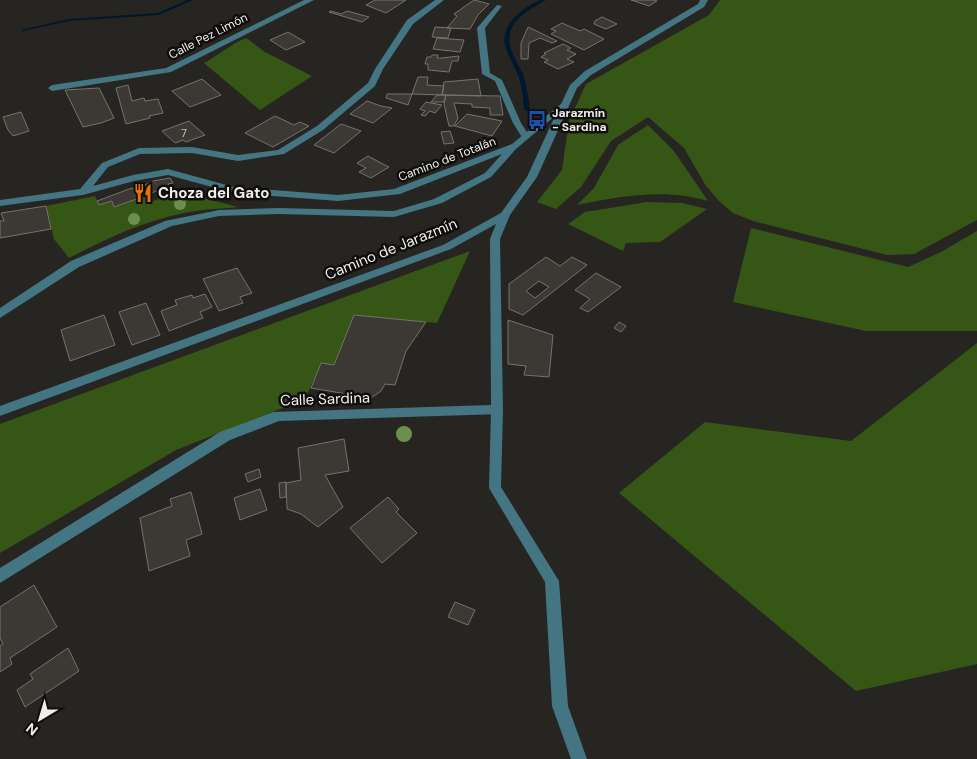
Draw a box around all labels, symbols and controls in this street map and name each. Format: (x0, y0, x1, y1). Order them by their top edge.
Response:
street label: Calle Pez Limón (166, 9, 250, 63)
place label: Jarazmín - Sardina (552, 105, 606, 135)
bus stop icon: Jarazmín - Sardina (526, 109, 548, 131)
house number: 7 (181, 126, 187, 140)
street label: Camino de Totalán (396, 133, 498, 185)
restaurant icon: Choza del Gato (132, 182, 154, 204)
place label: Choza del Gato (158, 183, 269, 203)
street label: Camino de Jarazmín (322, 213, 460, 285)
street label: Calle Sardina (280, 387, 370, 411)
north arrow (15, 694, 65, 744)
text: N (22, 719, 42, 739)

